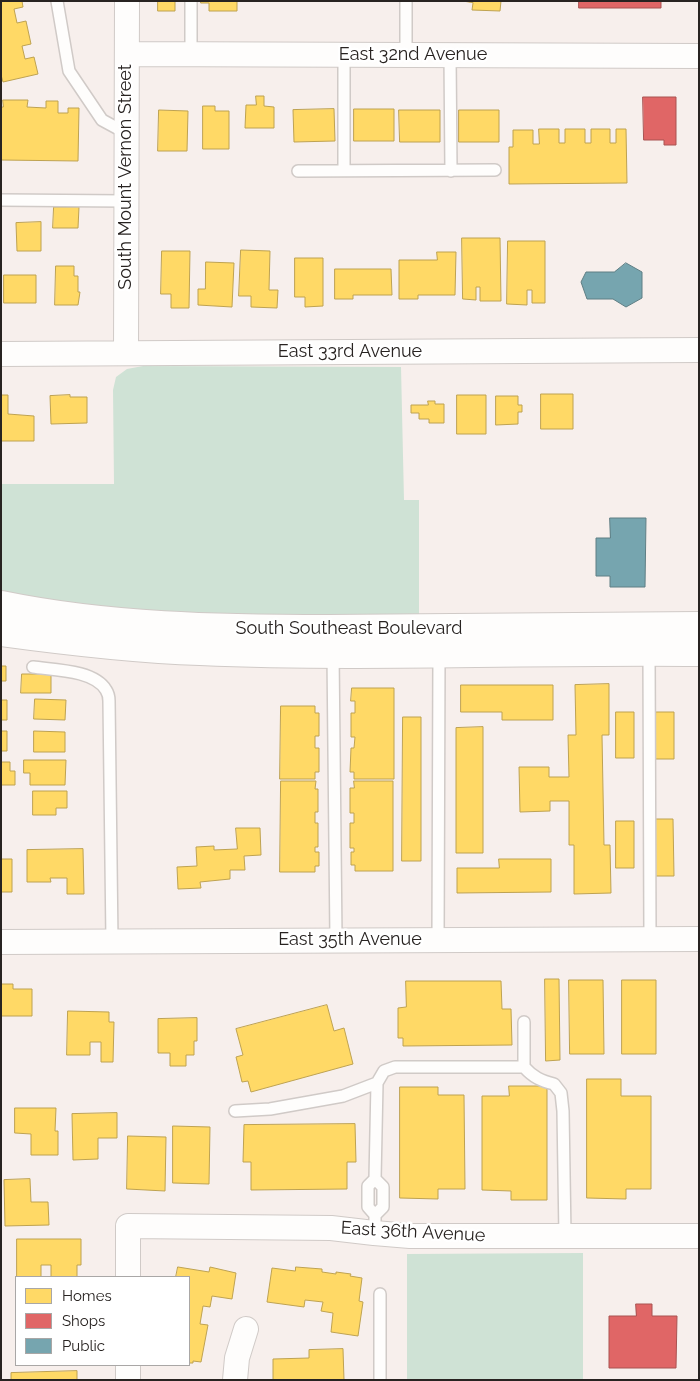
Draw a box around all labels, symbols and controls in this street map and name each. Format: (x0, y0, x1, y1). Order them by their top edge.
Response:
street label: East 32nd Avenue (339, 44, 487, 66)
street label: South Mount Vernon Street (115, 64, 137, 290)
street label: East 33rd Avenue (278, 341, 422, 363)
street label: South Southeast Boulevard (235, 618, 463, 640)
street label: East 35th Avenue (278, 929, 422, 951)
street label: East 36th Avenue (340, 1217, 486, 1247)
legend (15, 1276, 190, 1366)
text: Homes (62, 1287, 112, 1305)
text: Shops (62, 1312, 105, 1330)
text: Public (62, 1337, 105, 1355)

